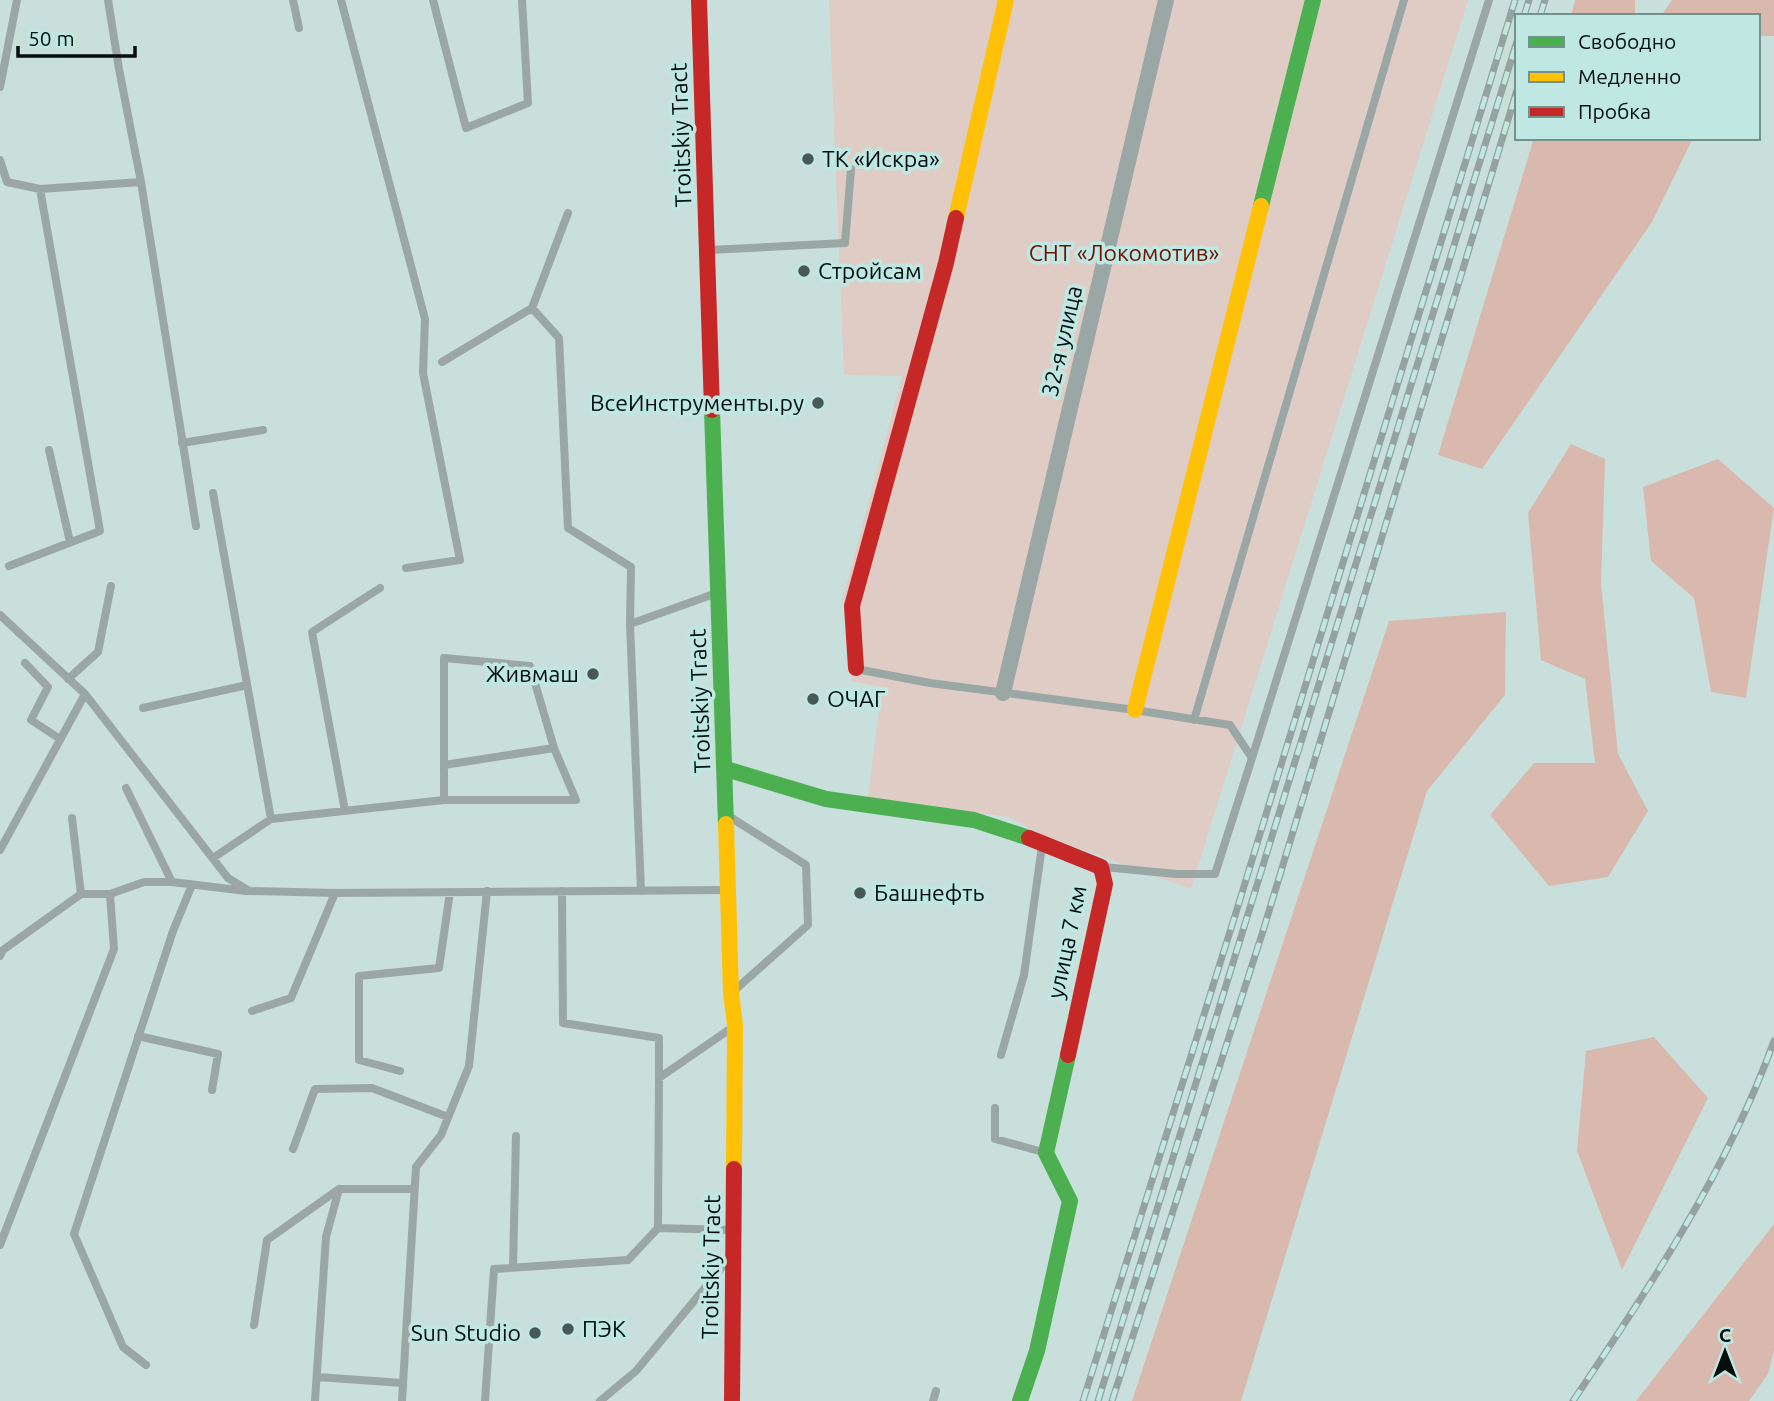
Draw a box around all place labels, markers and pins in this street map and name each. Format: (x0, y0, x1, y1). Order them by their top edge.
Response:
place label: ТК «Искра» (822, 146, 940, 171)
marker: ТК «Искра» (800, 151, 816, 167)
place label: Стройсам (818, 258, 922, 283)
marker: Стройсам (796, 263, 812, 279)
place label: ВсеИнструменты.ру (590, 390, 804, 415)
marker: ВсеИнструменты.ру (810, 395, 826, 411)
place label: Живмаш (486, 661, 579, 686)
marker: Живмаш (585, 666, 601, 682)
place label: ОЧАГ (827, 686, 885, 711)
marker: ОЧАГ (805, 691, 821, 707)
place label: Башнефть (874, 880, 984, 905)
marker: Башнефть (852, 885, 868, 901)
place label: ПЭК (582, 1316, 626, 1341)
place label: Sun Studio (411, 1320, 521, 1345)
marker: ПЭК (560, 1321, 576, 1337)
marker: Sun Studio (527, 1325, 543, 1341)

